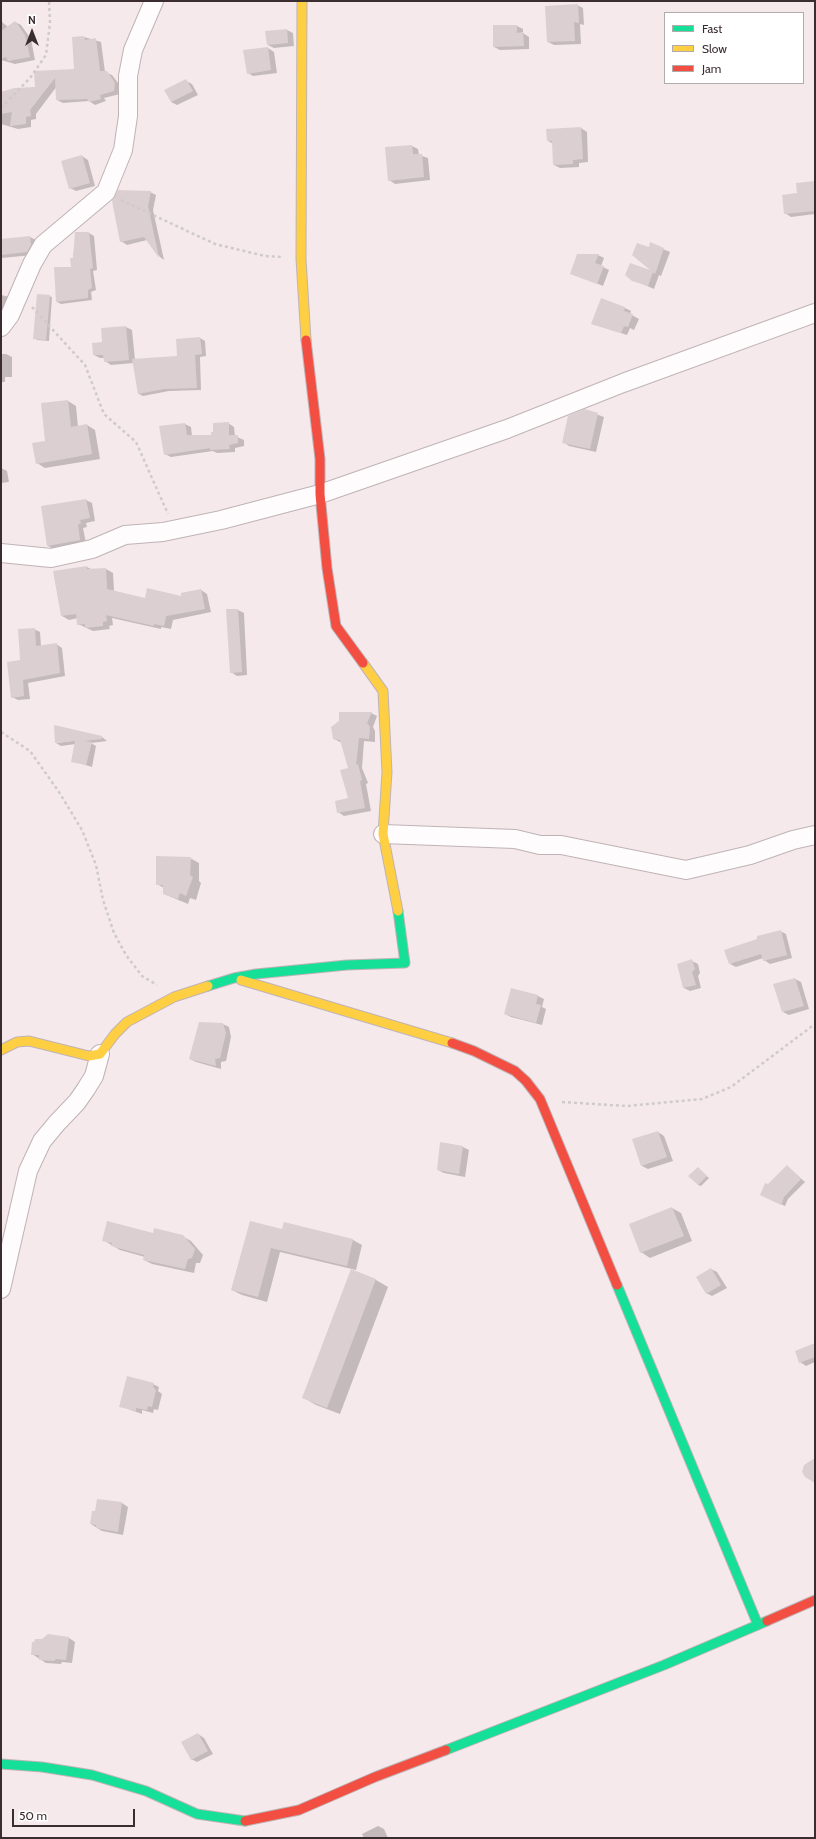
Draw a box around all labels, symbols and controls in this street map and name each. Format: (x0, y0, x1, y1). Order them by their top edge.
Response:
north arrow (12, 12, 52, 52)
legend (664, 12, 804, 84)
text: N (28, 13, 36, 27)
text: Fast (702, 21, 722, 36)
text: Slow (702, 41, 727, 56)
text: Jam (702, 61, 721, 76)
scale bar (14, 1801, 137, 1827)
text: 50 m (19, 1808, 47, 1823)

